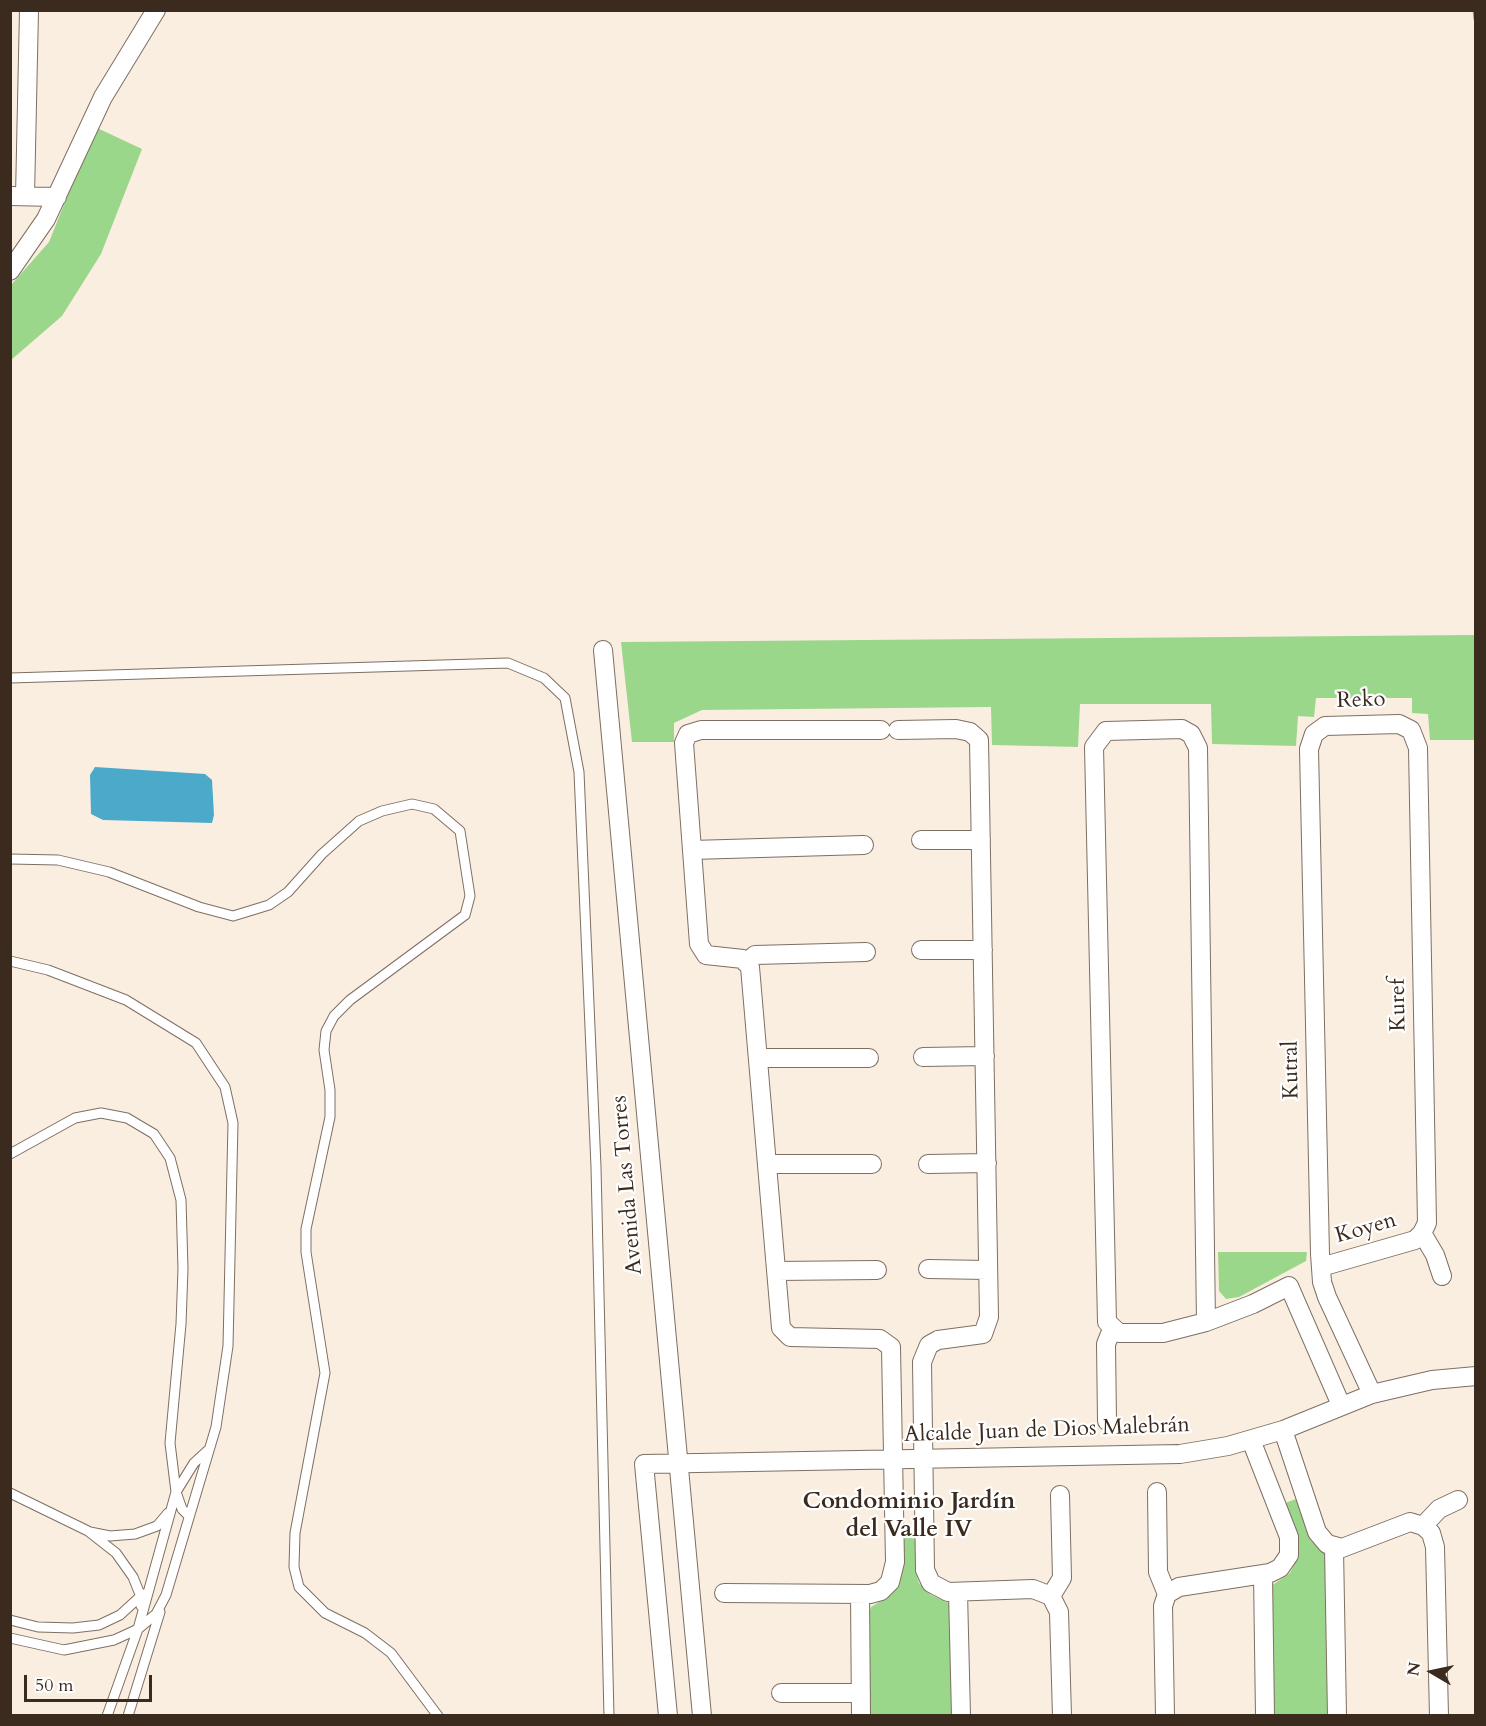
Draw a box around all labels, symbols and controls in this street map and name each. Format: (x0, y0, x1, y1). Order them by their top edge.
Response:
street label: Reko (1336, 687, 1386, 715)
street label: Kuref (1385, 978, 1413, 1032)
street label: Kutral (1278, 1041, 1306, 1099)
street label: Avenida Las Torres (607, 1094, 649, 1276)
street label: Koyen (1332, 1208, 1400, 1250)
street label: Alcalde Juan de Dios Malebrán (904, 1413, 1190, 1449)
district label: Condominio Jardín del Valle IV (802, 1488, 1016, 1544)
north arrow (1402, 1642, 1462, 1702)
text: N (1402, 1661, 1426, 1678)
scale bar (27, 1663, 154, 1701)
text: 50 m (35, 1673, 74, 1698)

